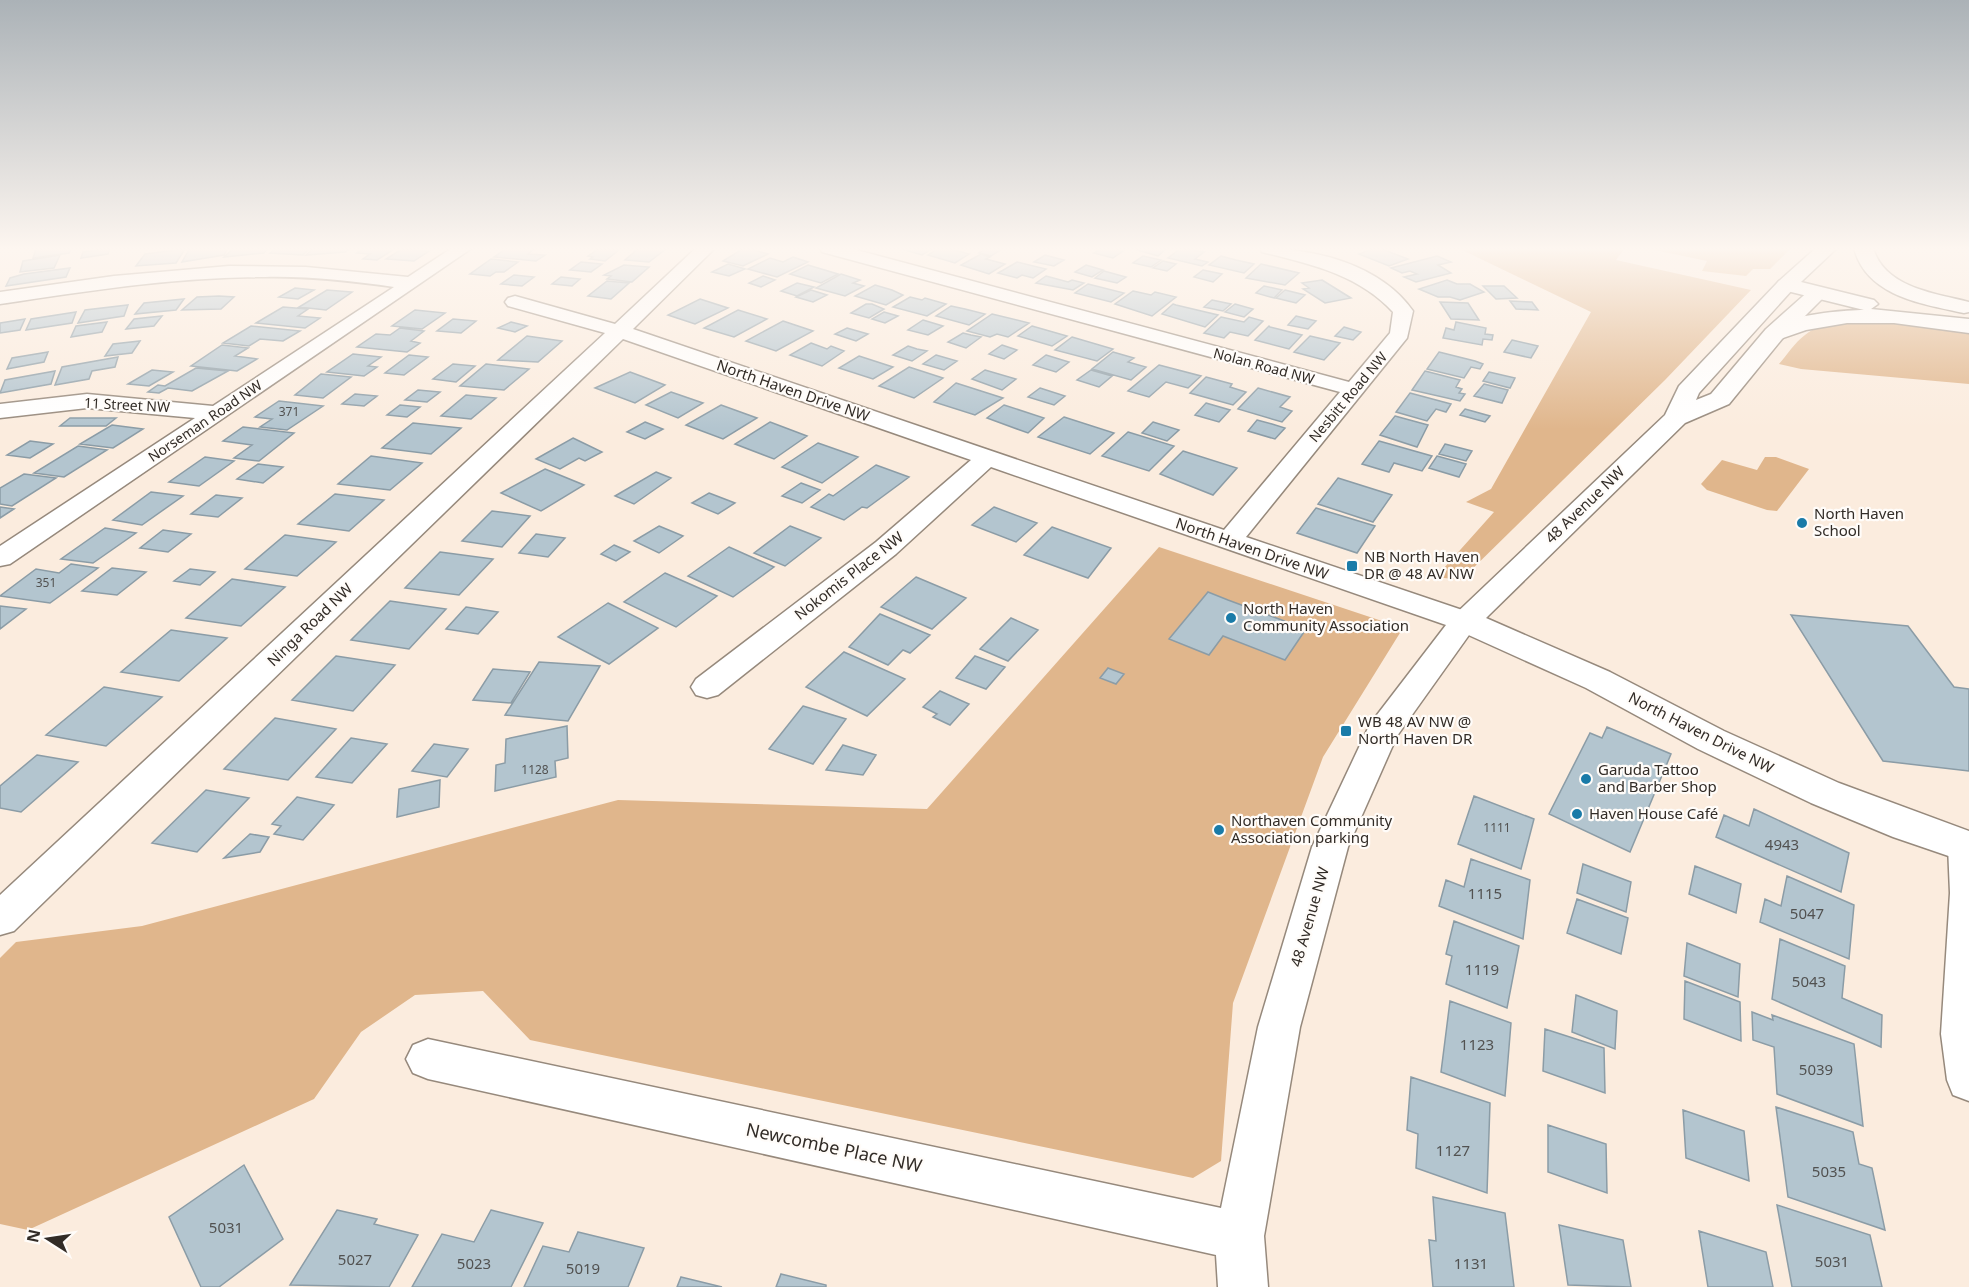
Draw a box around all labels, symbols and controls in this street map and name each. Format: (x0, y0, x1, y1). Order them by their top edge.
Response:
street label: Nolan Road NW (1212, 343, 1317, 388)
street label: Nesbitt Road NW (1304, 348, 1391, 446)
street label: North Haven Drive NW (714, 354, 872, 426)
street label: Norseman Road NW (144, 375, 265, 466)
street label: 11 Street NW (84, 393, 170, 416)
house number: 371 (279, 403, 299, 420)
street label: 48 Avenue NW (1540, 461, 1628, 547)
place label: North Haven School (1814, 503, 1904, 540)
street label: North Haven Drive NW (1173, 512, 1331, 584)
marker: North Haven School (1795, 516, 1809, 530)
street label: Nokomis Place NW (790, 526, 907, 624)
place label: NB North Haven DR @ 48 AV NW (1364, 546, 1479, 583)
marker: NB North Haven DR @ 48 AV NW (1345, 559, 1359, 573)
house number: 351 (36, 574, 56, 591)
street label: Ninga Road NW (262, 578, 356, 670)
place label: North Haven Community Association (1243, 598, 1409, 635)
marker: North Haven Community Association (1224, 611, 1238, 625)
street label: North Haven Drive NW (1625, 687, 1777, 777)
place label: WB 48 AV NW @ North Haven DR (1358, 711, 1473, 748)
marker: WB 48 AV NW @ North Haven DR (1339, 724, 1353, 738)
place label: Garuda Tattoo and Barber Shop (1598, 759, 1717, 796)
house number: 1128 (521, 761, 549, 778)
marker: Garuda Tattoo and Barber Shop (1579, 772, 1593, 786)
place label: Haven House Café (1589, 803, 1718, 823)
marker: Haven House Café (1570, 807, 1584, 821)
place label: Northaven Community Association parking (1231, 810, 1392, 847)
house number: 1111 (1483, 819, 1511, 836)
marker: Northaven Community Association parking (1212, 823, 1226, 837)
house number: 4943 (1765, 834, 1799, 854)
street label: 48 Avenue NW (1285, 864, 1333, 969)
house number: 1115 (1468, 883, 1502, 903)
house number: 5047 (1790, 903, 1824, 923)
house number: 1119 (1465, 959, 1499, 979)
house number: 5043 (1792, 971, 1826, 991)
house number: 1123 (1460, 1034, 1494, 1054)
house number: 5039 (1799, 1059, 1833, 1079)
street label: Newcombe Place NW (744, 1117, 925, 1177)
house number: 1127 (1436, 1140, 1470, 1160)
house number: 5035 (1812, 1161, 1846, 1181)
north arrow (18, 1209, 78, 1269)
house number: 5031 (209, 1217, 243, 1237)
text: N (21, 1227, 45, 1245)
house number: 5027 (338, 1249, 372, 1269)
house number: 5031 (1815, 1251, 1849, 1271)
house number: 5023 (457, 1253, 491, 1273)
house number: 1131 (1454, 1253, 1488, 1273)
house number: 5019 (566, 1258, 600, 1278)

